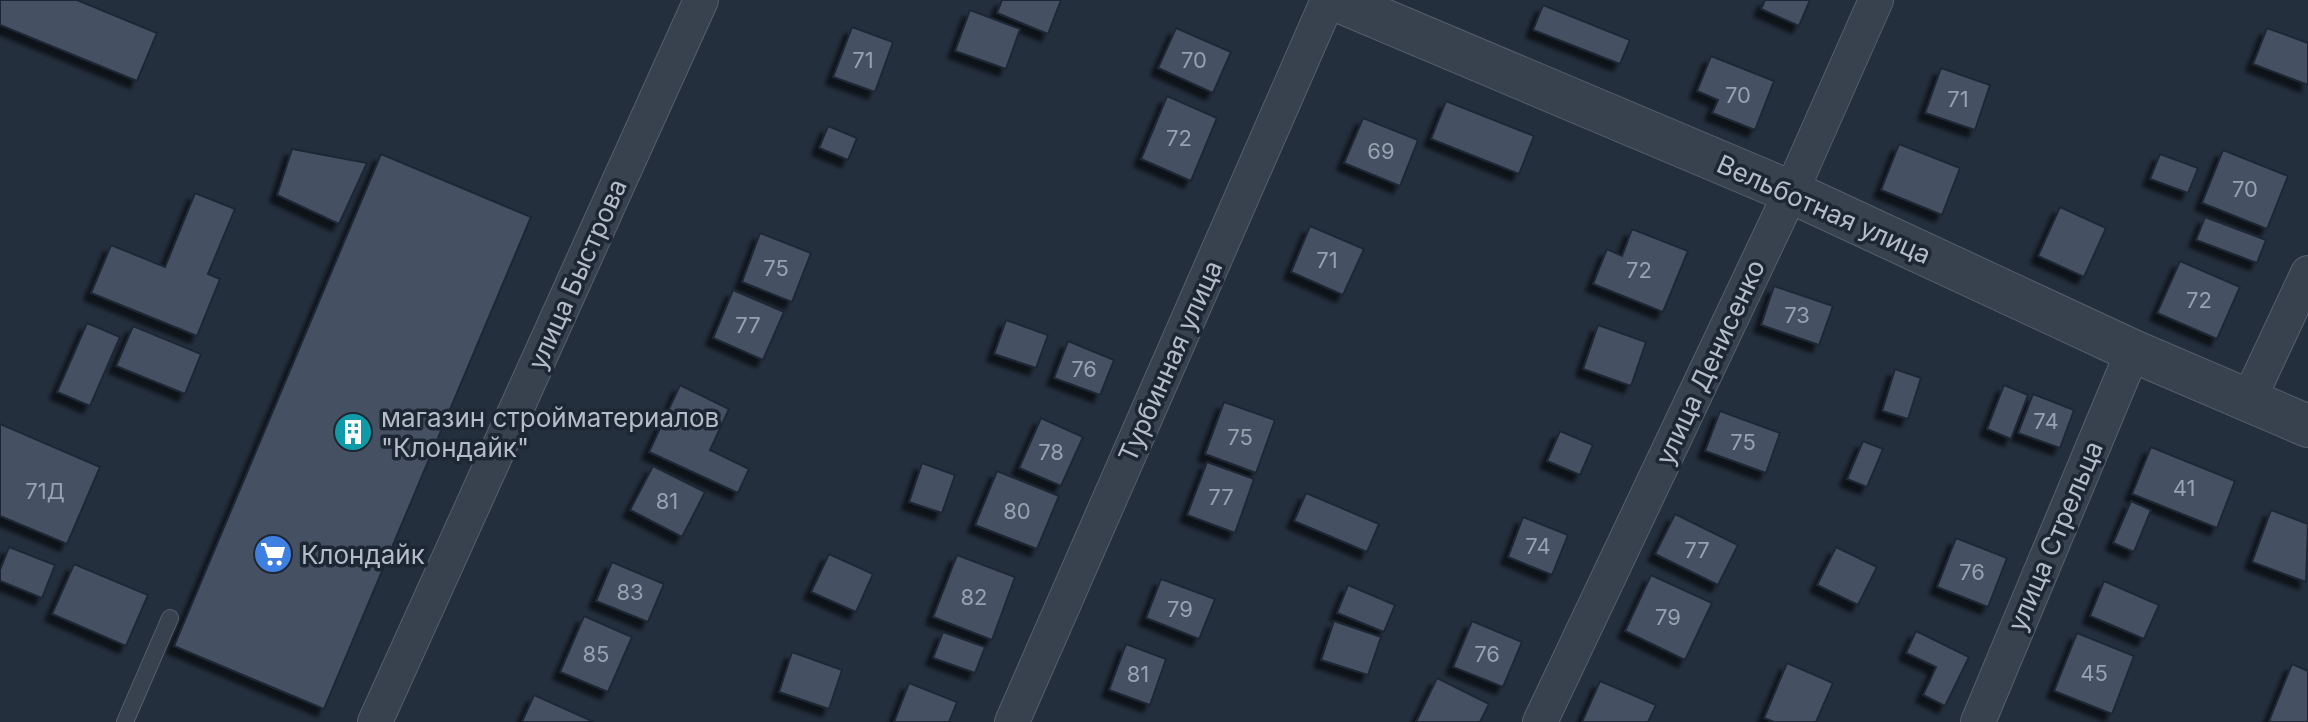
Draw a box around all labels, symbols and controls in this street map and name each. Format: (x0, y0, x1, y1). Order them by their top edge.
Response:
house number: 71 (852, 47, 874, 73)
house number: 70 (1181, 47, 1207, 73)
house number: 70 (1725, 82, 1751, 108)
house number: 71 (1947, 86, 1969, 112)
house number: 72 (1166, 125, 1192, 151)
house number: 69 (1367, 138, 1395, 164)
street label: Вельботная улица (1712, 148, 1936, 270)
street label: улица Быстрова (521, 174, 633, 374)
house number: 70 (2232, 176, 2258, 202)
house number: 71 (1316, 247, 1338, 273)
street label: улица Денисенко (1649, 254, 1771, 470)
house number: 75 (763, 255, 789, 281)
street label: Турбинная улица (1112, 255, 1228, 467)
house number: 72 (1626, 257, 1652, 283)
house number: 72 (2186, 287, 2212, 313)
house number: 73 (1784, 302, 1810, 328)
house number: 77 (735, 312, 761, 338)
house number: 76 (1071, 356, 1097, 382)
place label: магазин стройматериалов "Клондайк" (381, 402, 719, 463)
house number: 74 (2033, 408, 2059, 434)
building icon: магазин стройматериалов "Клондайк" (332, 411, 374, 453)
house number: 75 (1227, 424, 1253, 450)
house number: 75 (1730, 429, 1756, 455)
street label: улица Стрельца (2001, 436, 2109, 636)
house number: 78 (1038, 439, 1064, 465)
house number: 41 (2173, 475, 2195, 501)
house number: 71Д (25, 478, 65, 504)
house number: 77 (1208, 484, 1234, 510)
house number: 81 (656, 488, 678, 514)
house number: 80 (1003, 498, 1031, 524)
supermarket icon: Клондайк (252, 533, 294, 575)
house number: 74 (1525, 533, 1551, 559)
house number: 77 (1684, 537, 1710, 563)
place label: Клондайк (301, 539, 425, 570)
house number: 76 (1959, 559, 1985, 585)
house number: 83 (616, 579, 644, 605)
house number: 82 (960, 584, 988, 610)
house number: 79 (1167, 596, 1193, 622)
house number: 79 (1655, 604, 1681, 630)
house number: 85 (583, 641, 609, 667)
house number: 76 (1474, 641, 1500, 667)
house number: 45 (2080, 660, 2108, 686)
house number: 81 (1127, 661, 1149, 687)

